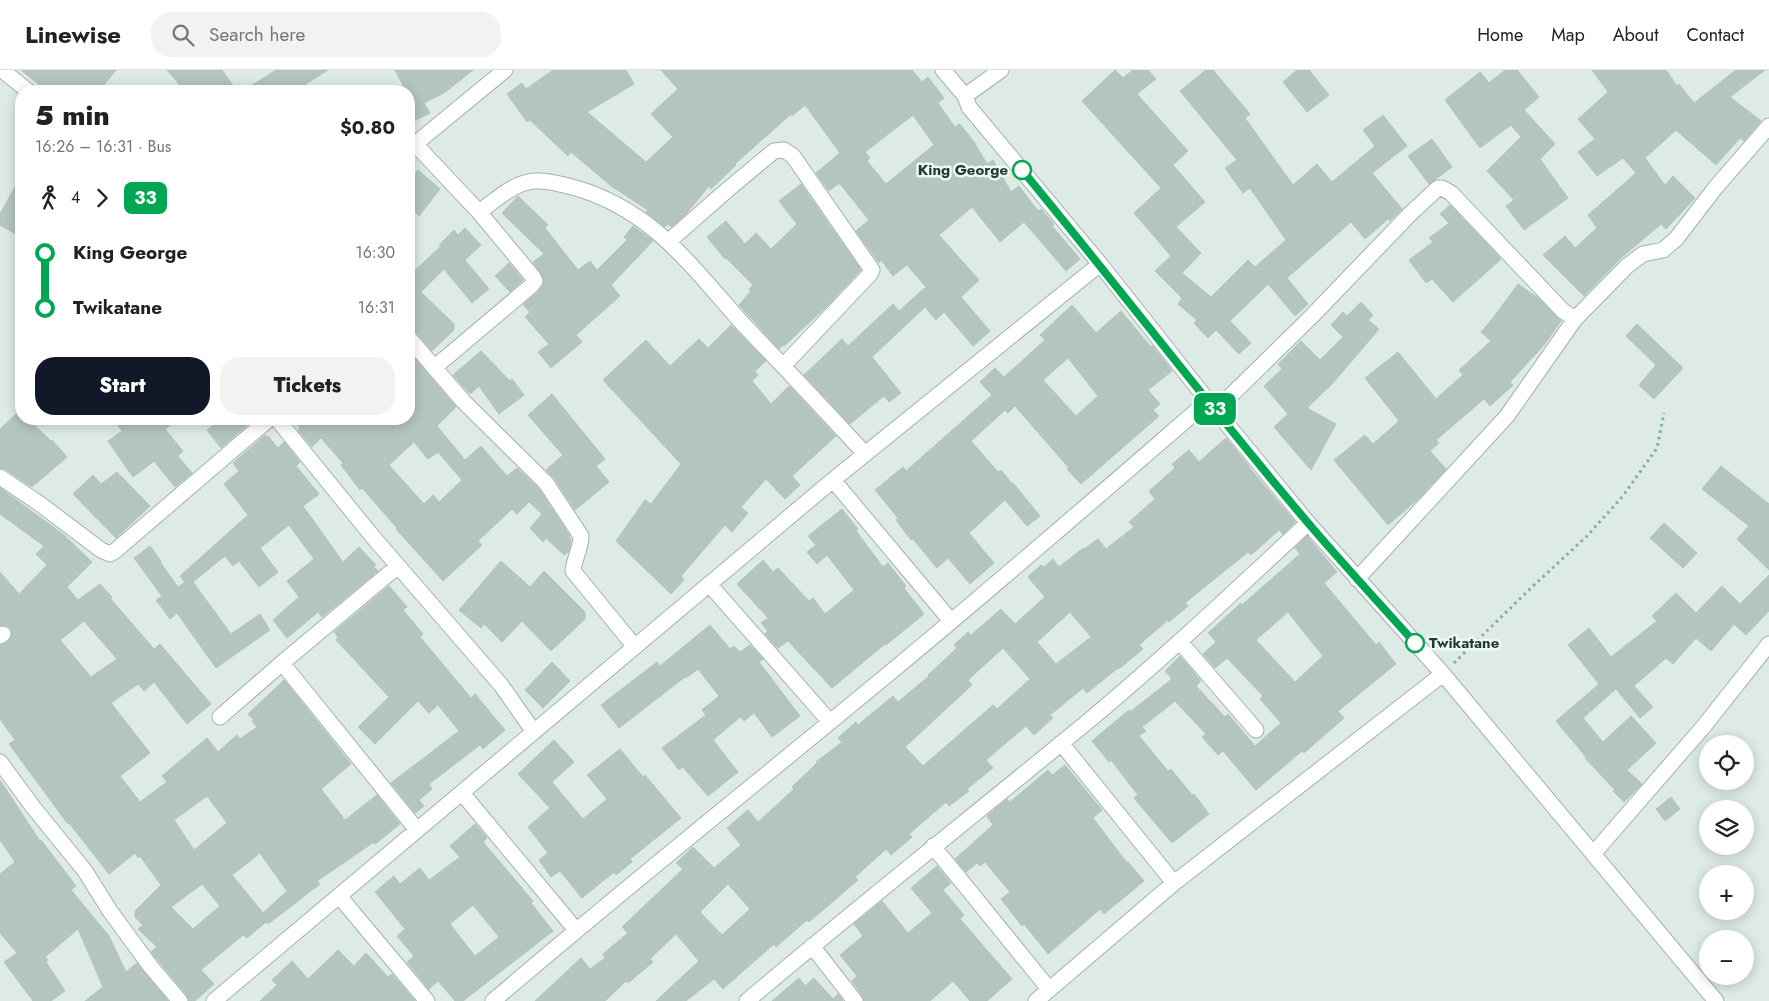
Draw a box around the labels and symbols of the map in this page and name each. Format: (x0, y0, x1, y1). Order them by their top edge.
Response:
place label: King George (918, 159, 1008, 181)
marker: King George (1012, 160, 1032, 180)
line badge: 33 (1192, 393, 1238, 425)
place label: Twikatane (1429, 632, 1500, 654)
marker: Twikatane (1405, 633, 1425, 653)

